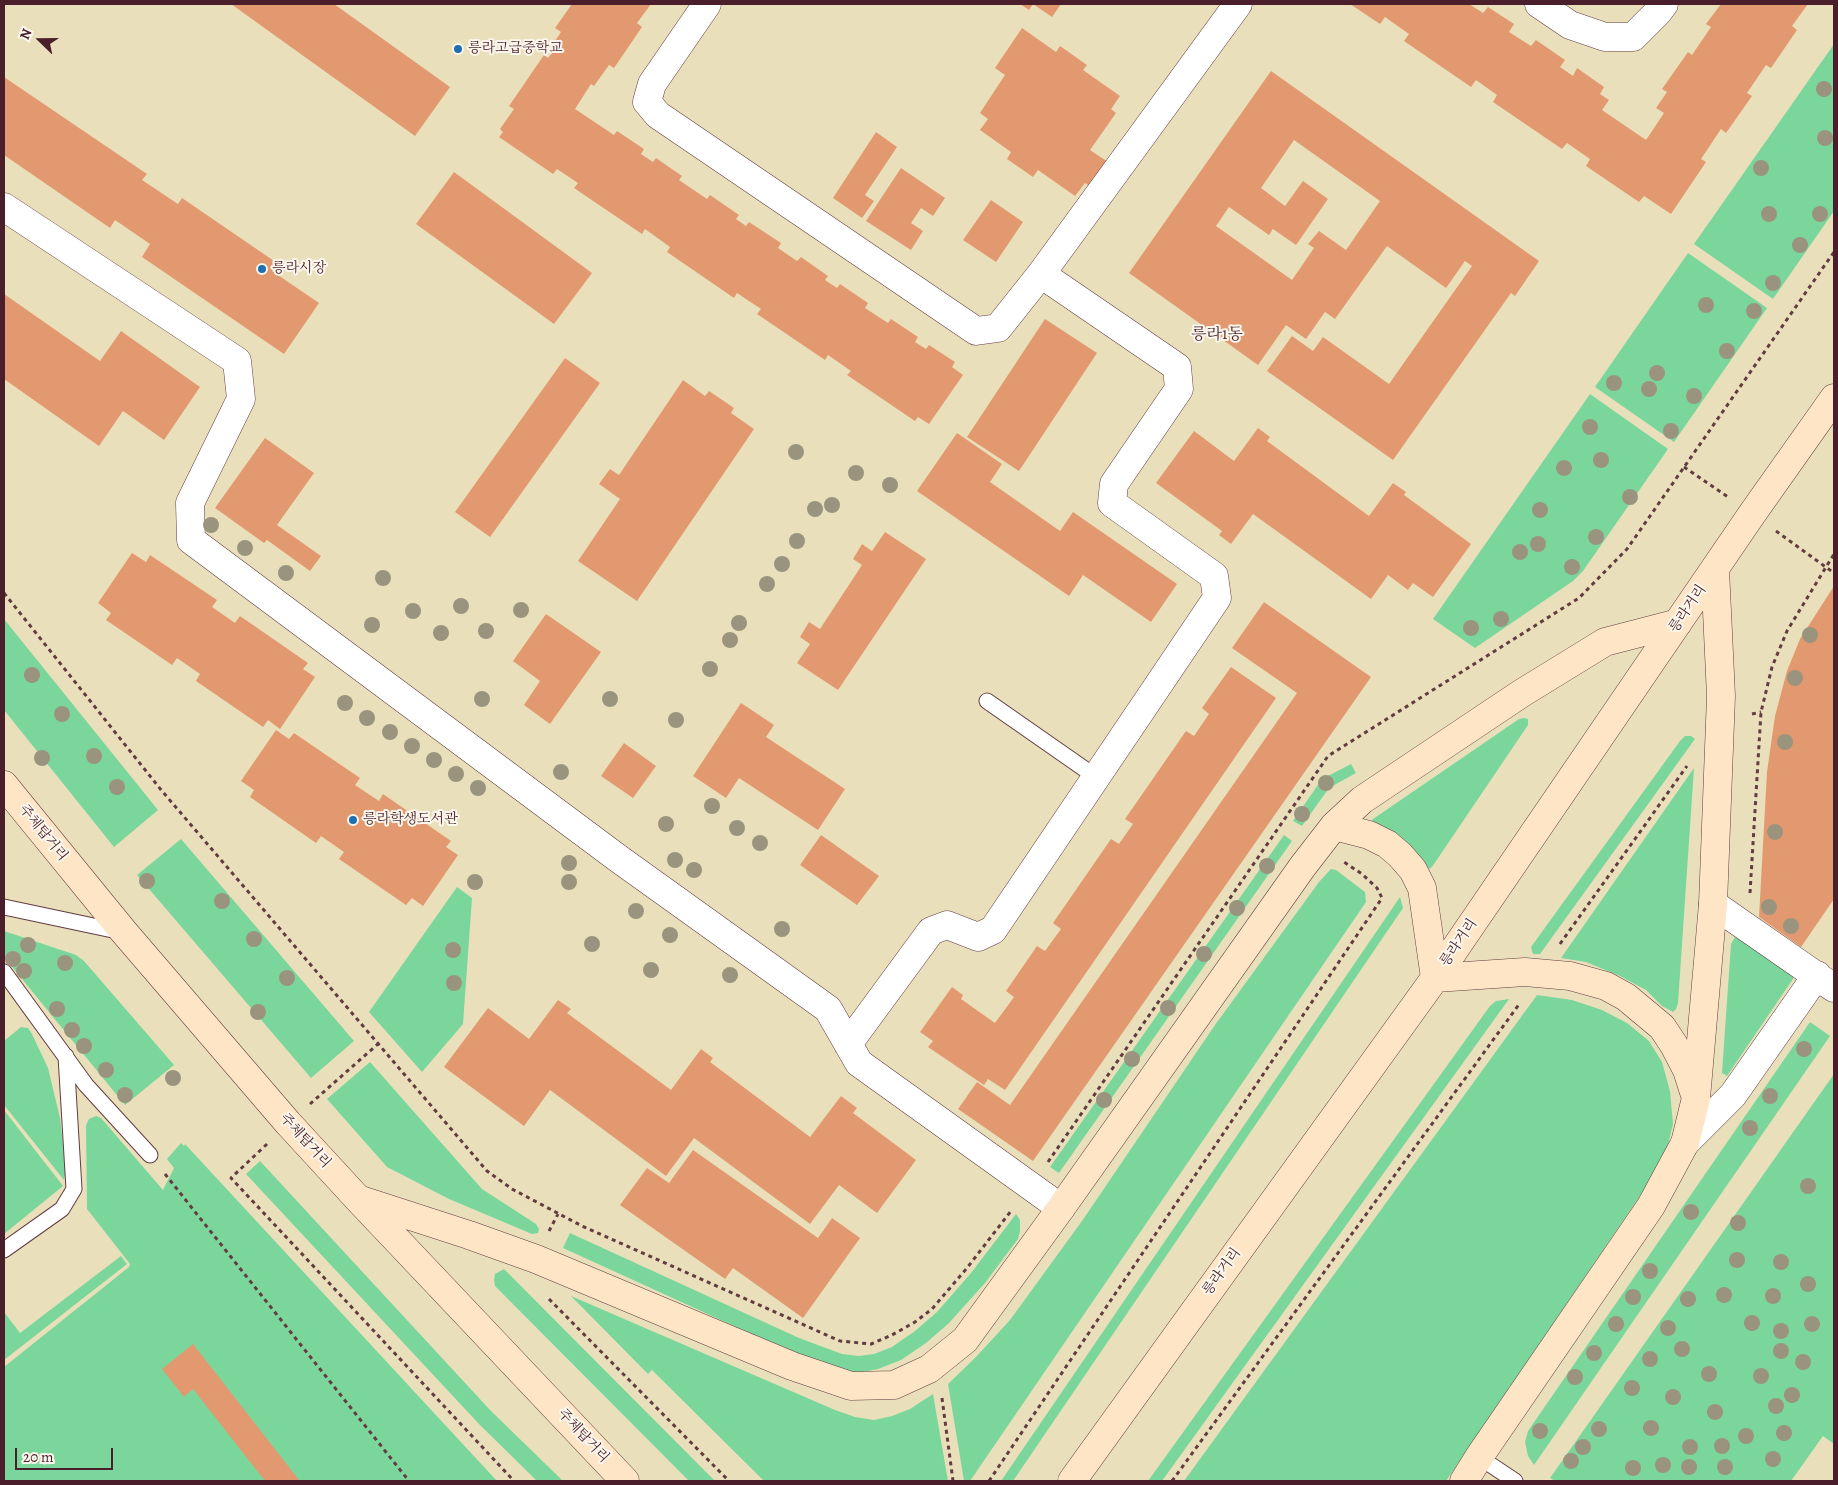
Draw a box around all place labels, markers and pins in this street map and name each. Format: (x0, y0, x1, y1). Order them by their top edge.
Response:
place label: 릉라고급중학교 (468, 41, 563, 57)
marker: 릉라고급중학교 (452, 43, 464, 55)
place label: 릉라시장 (272, 261, 326, 277)
marker: 릉라시장 (256, 263, 268, 275)
place label: 릉라학생도서관 (363, 812, 458, 828)
marker: 릉라학생도서관 (347, 814, 359, 826)

